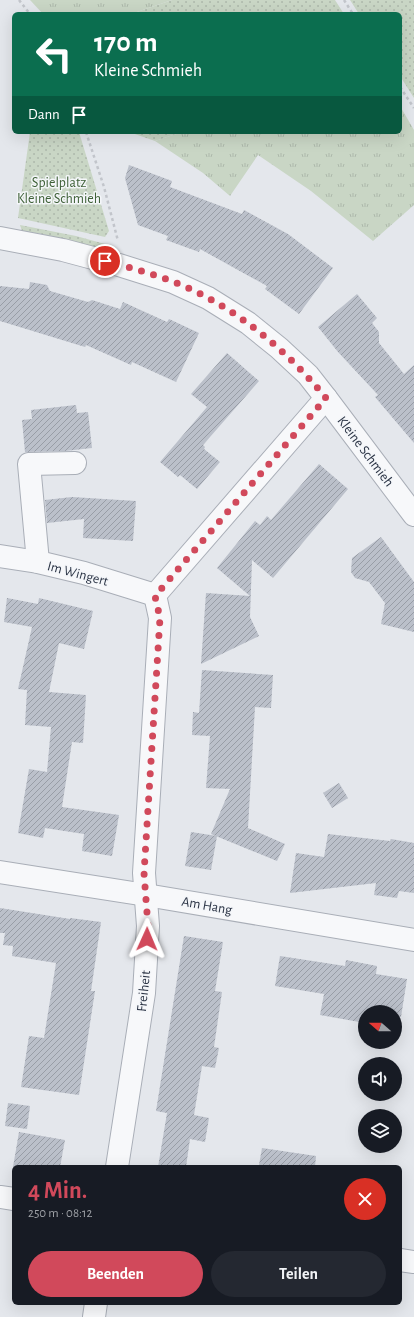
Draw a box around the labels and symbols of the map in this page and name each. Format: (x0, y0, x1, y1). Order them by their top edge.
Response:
park label: Spielplatz Kleine Schmieh (17, 176, 101, 206)
pin (88, 244, 122, 278)
street label: Kleine Schmieh (334, 414, 396, 489)
street label: Im Wingert (46, 559, 110, 589)
street label: Am Hang (180, 895, 233, 917)
position arrow (126, 918, 168, 960)
street label: Freiheit (135, 969, 153, 1012)
north arrow (358, 1005, 402, 1049)

